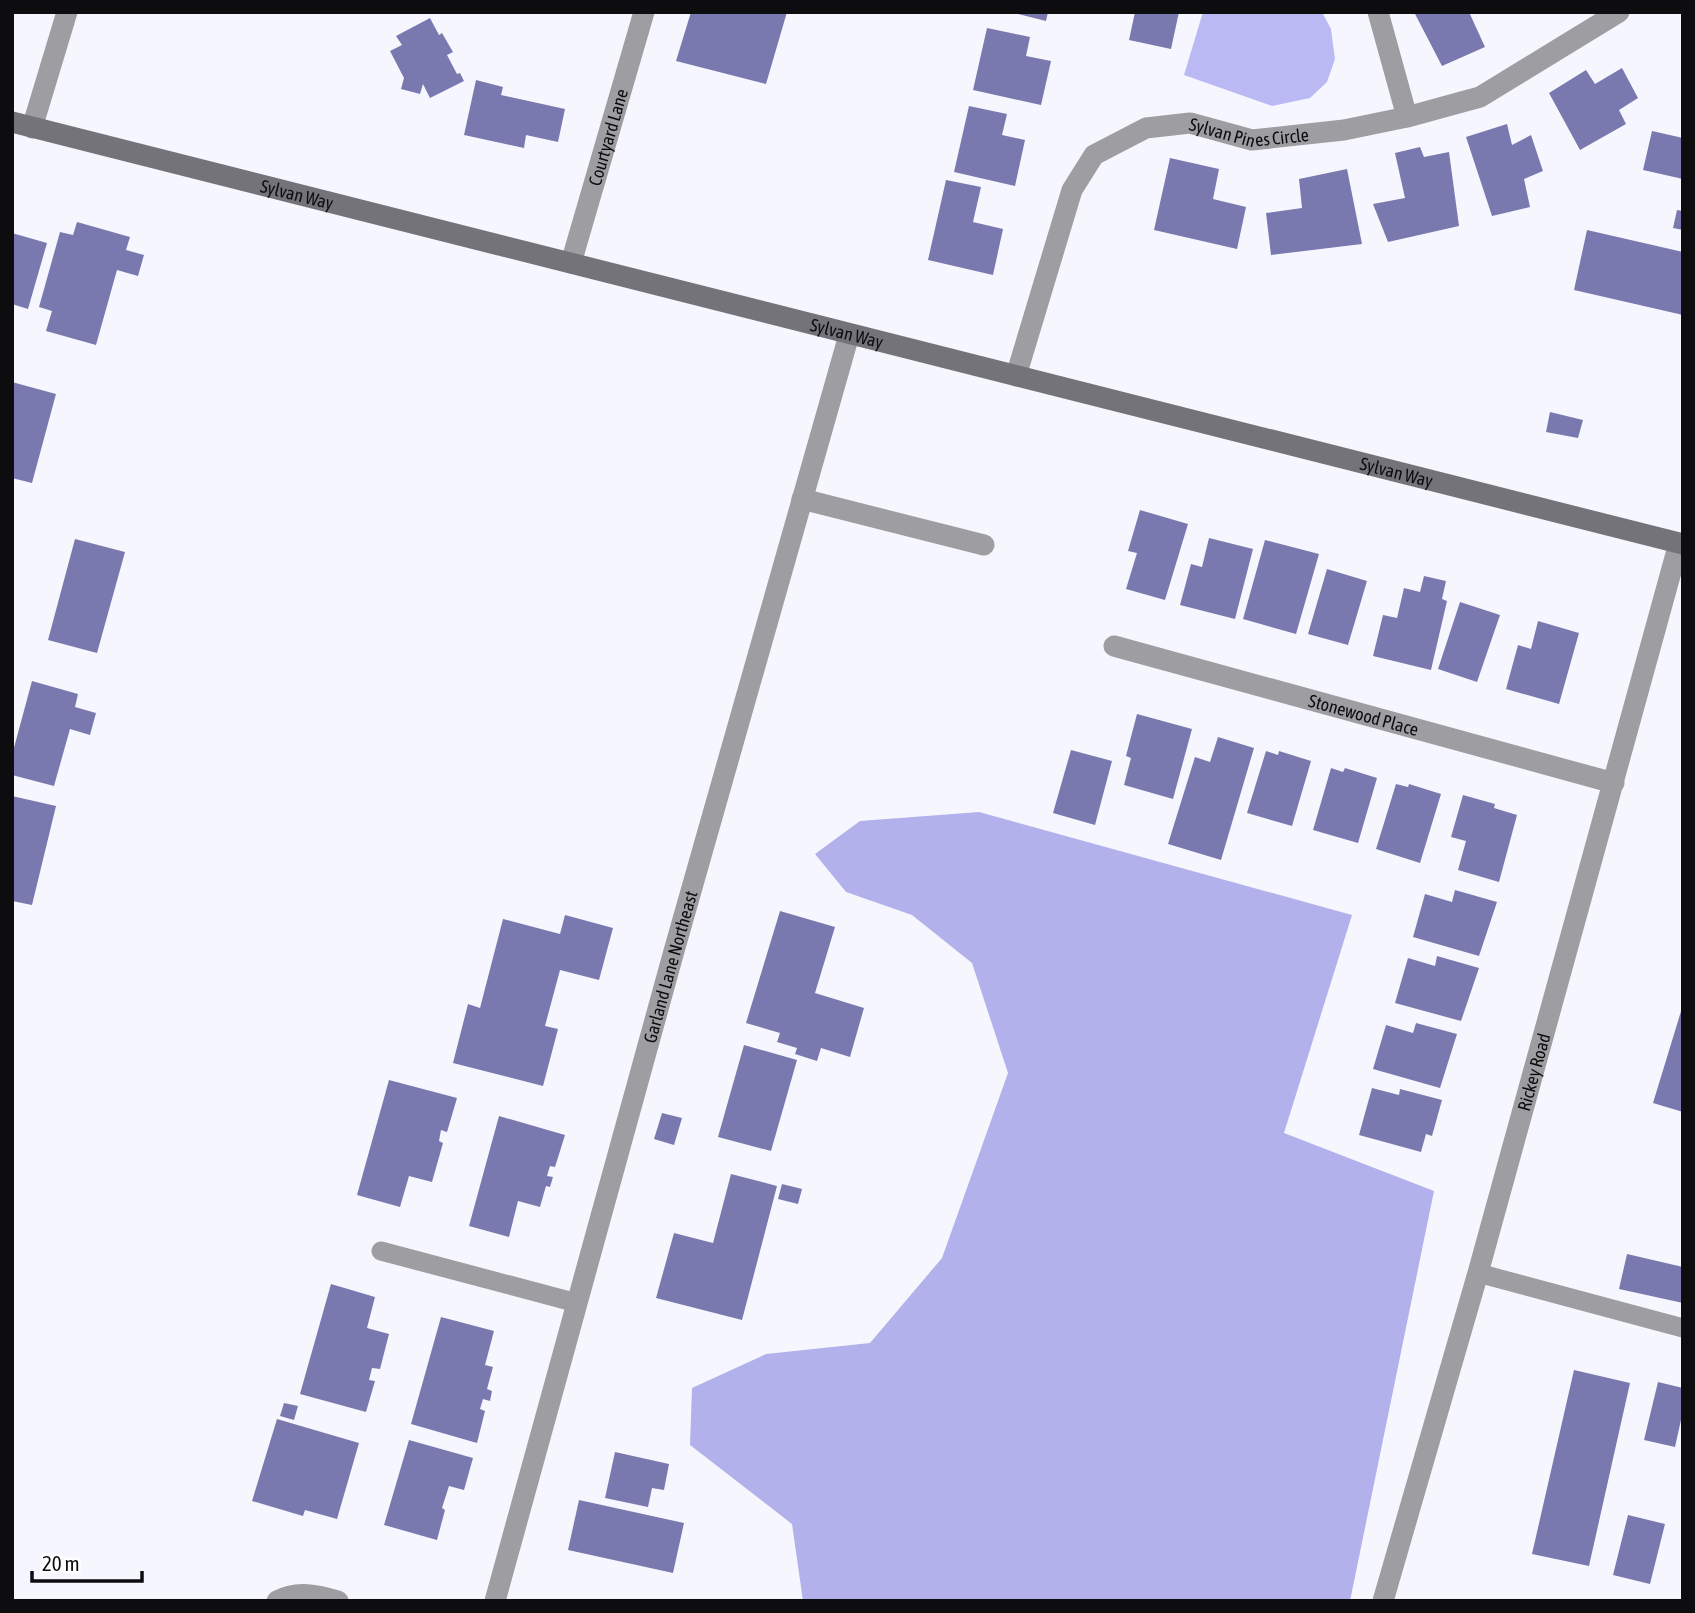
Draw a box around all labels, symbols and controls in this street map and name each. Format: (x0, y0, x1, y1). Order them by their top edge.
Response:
street label: Courtyard Lane (584, 86, 632, 188)
street label: Sylvan Pines Circle (1187, 113, 1310, 151)
street label: Sylvan Way (258, 175, 336, 213)
street label: Sylvan Way (808, 314, 886, 352)
street label: Sylvan Way (1358, 452, 1435, 491)
street label: Stonewood Place (1306, 689, 1421, 740)
street label: Garland Lane Northeast (639, 888, 701, 1045)
street label: Rickey Road (1513, 1031, 1554, 1113)
scale bar (32, 1540, 142, 1584)
text: 20 m (42, 1551, 80, 1575)

